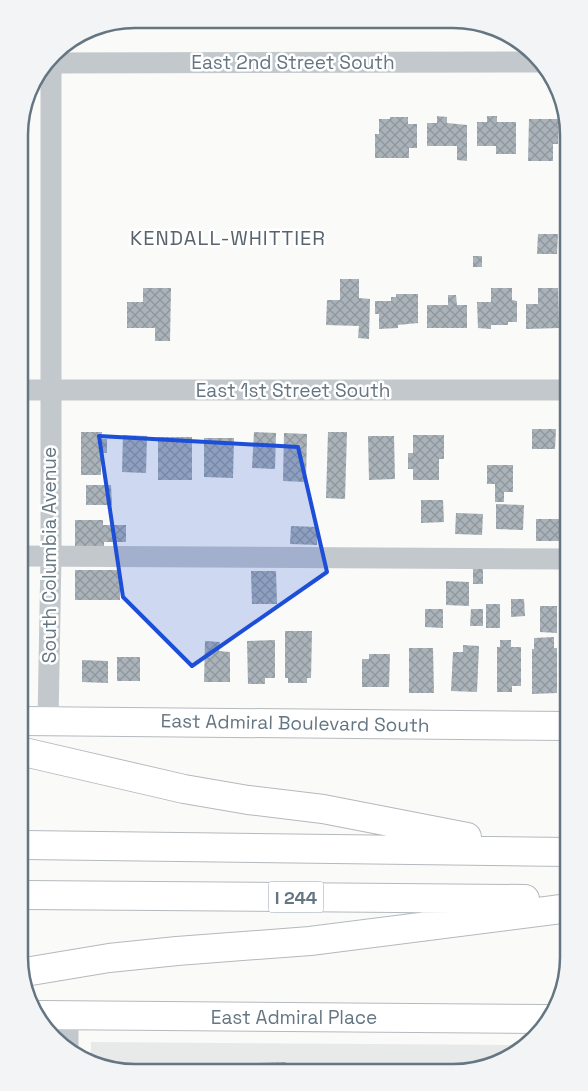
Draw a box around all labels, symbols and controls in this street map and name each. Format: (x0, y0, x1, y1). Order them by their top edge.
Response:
street label: East 2nd Street South (191, 50, 395, 75)
district label: KENDALL-WHITTIER (130, 225, 326, 251)
street label: East 1st Street South (196, 378, 390, 403)
street label: South Columbia Avenue (37, 447, 62, 663)
street label: East Admiral Boulevard South (160, 708, 430, 738)
road number: I 244 (268, 882, 324, 912)
street label: East Admiral Place (211, 1005, 377, 1030)

